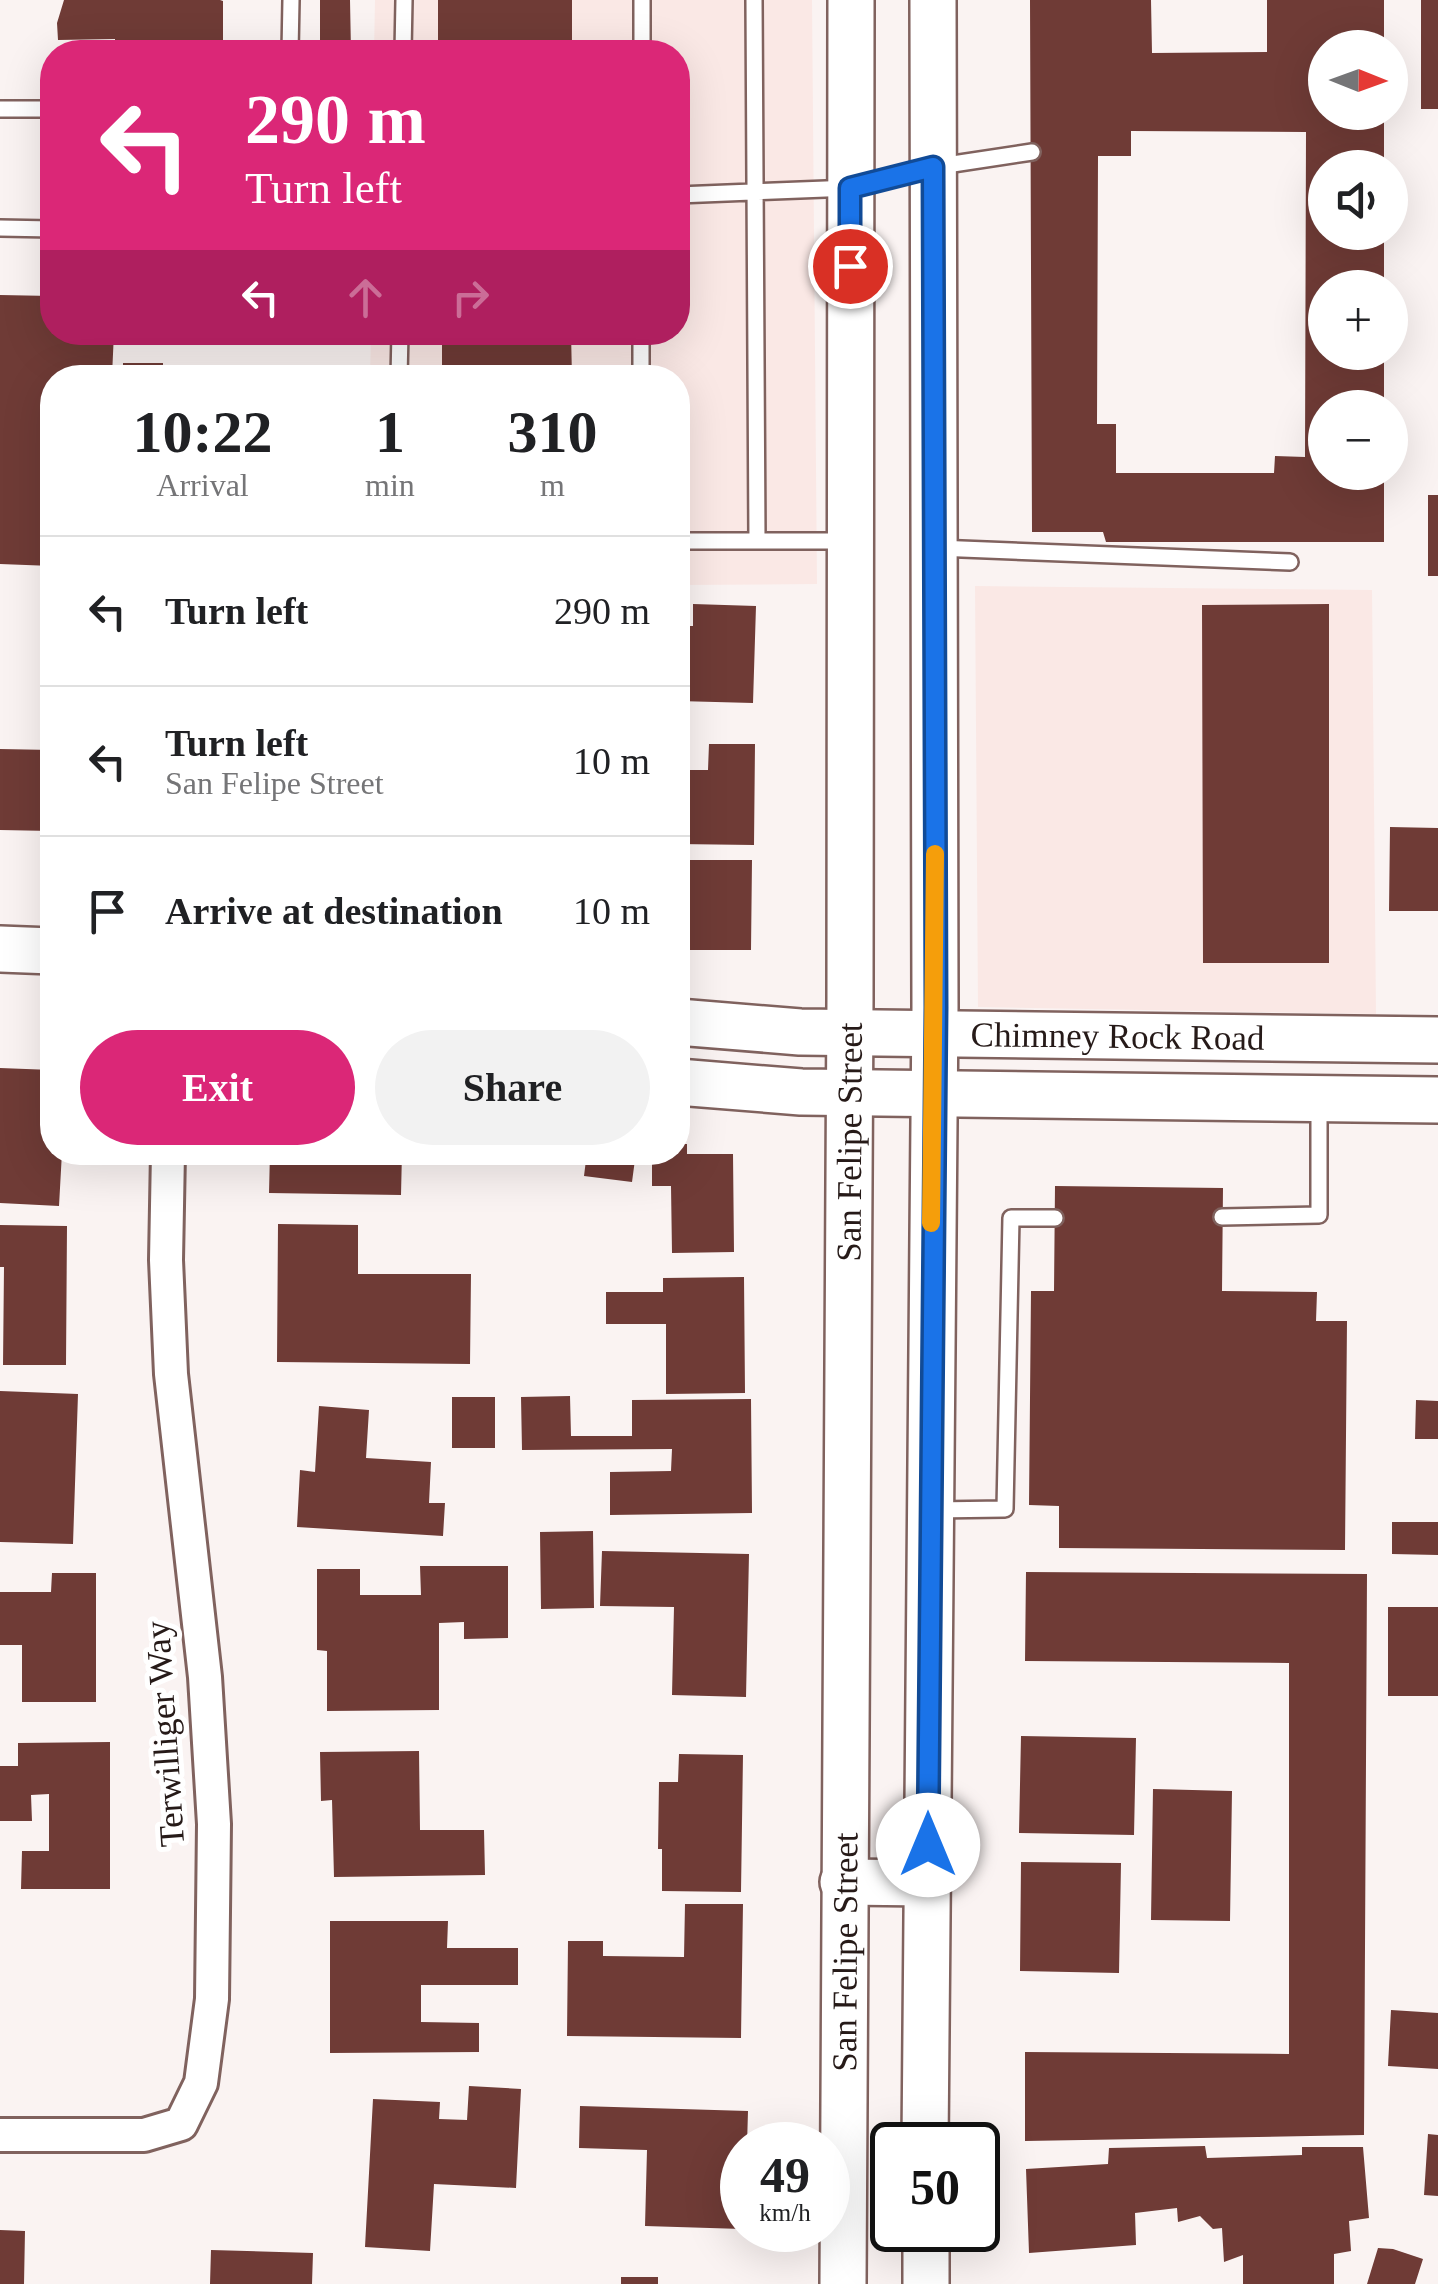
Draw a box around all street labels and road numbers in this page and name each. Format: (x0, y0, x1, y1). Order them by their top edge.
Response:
street label: Chimney Rock Road (970, 1015, 1265, 1057)
street label: San Felipe Street (829, 1022, 869, 1262)
street label: Terwilliger Way (138, 1619, 192, 1848)
street label: San Felipe Street (825, 1832, 865, 2072)

